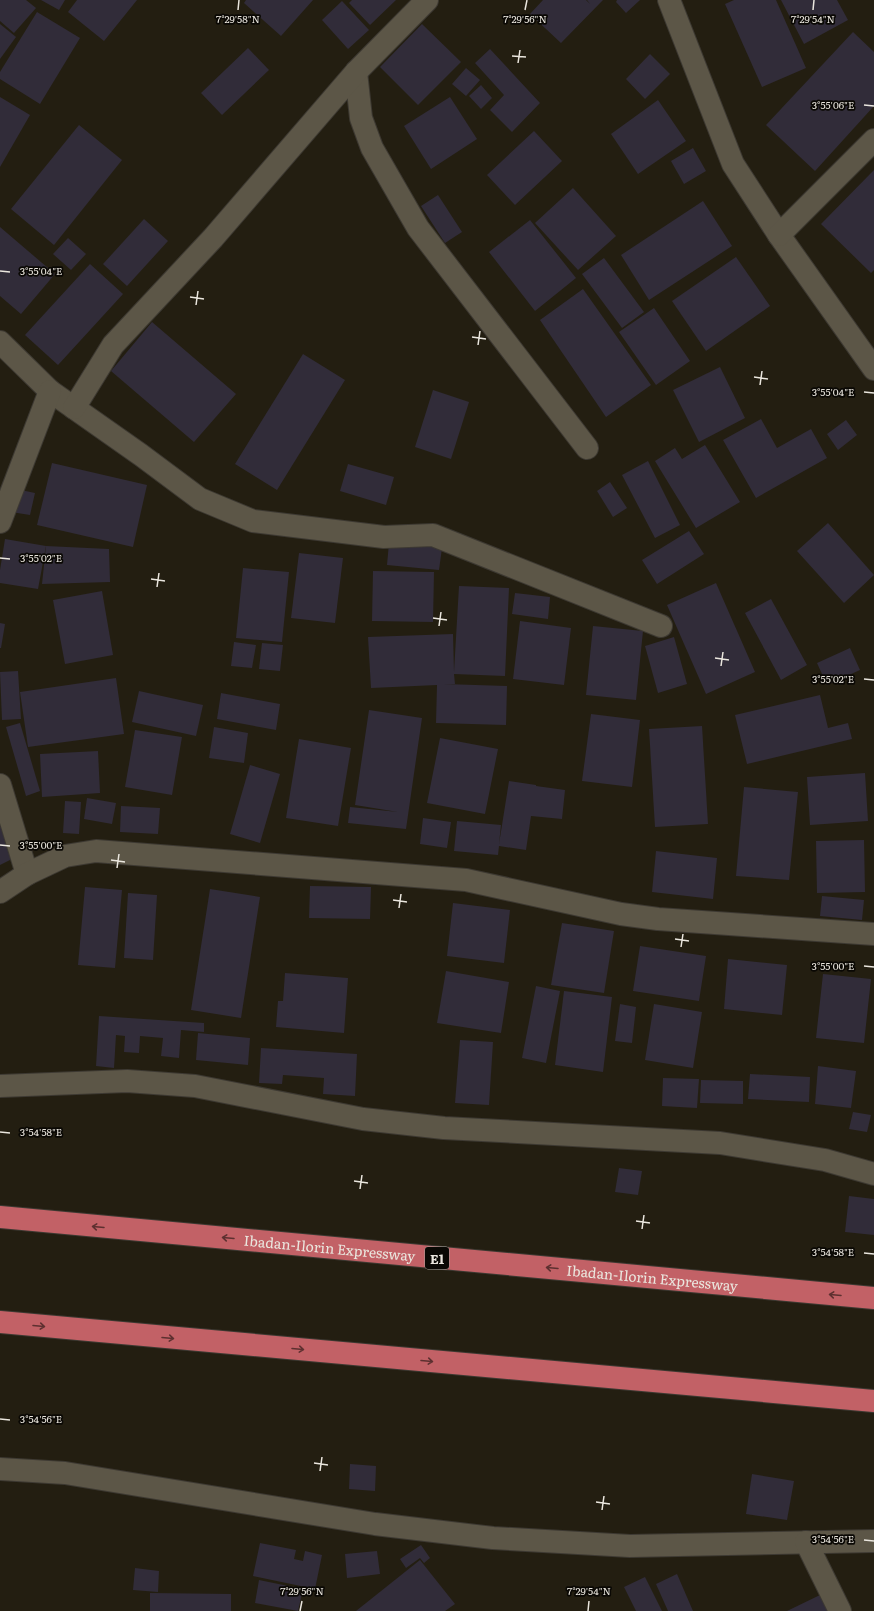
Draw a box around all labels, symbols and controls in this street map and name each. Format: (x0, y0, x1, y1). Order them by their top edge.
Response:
text: 7°29'58"N (216, 11, 260, 26)
text: 7°29'56"N (503, 11, 547, 26)
text: 7°29'54"N (791, 11, 835, 26)
text: 3°55'06"E (812, 97, 854, 112)
text: 3°55'04"E (20, 263, 62, 278)
text: 3°55'04"E (812, 384, 854, 399)
text: 3°55'02"E (20, 550, 62, 565)
text: 3°55'02"E (812, 671, 854, 686)
text: 3°55'00"E (19, 837, 63, 852)
text: 3°55'00"E (811, 958, 855, 973)
text: 3°54'58"E (20, 1124, 62, 1139)
one-way arrow (92, 1223, 105, 1230)
street label: Ibadan-Ilorin Expressway (243, 1230, 417, 1266)
one-way arrow (222, 1235, 235, 1242)
text: 3°54'58"E (812, 1244, 854, 1259)
road number: E1 (425, 1247, 449, 1269)
street label: Ibadan-Ilorin Expressway (566, 1260, 740, 1295)
one-way arrow (546, 1265, 559, 1272)
one-way arrow (829, 1291, 842, 1298)
one-way arrow (32, 1322, 45, 1329)
one-way arrow (161, 1334, 174, 1341)
one-way arrow (291, 1346, 304, 1353)
one-way arrow (420, 1357, 433, 1364)
text: 3°54'56"E (20, 1411, 62, 1426)
text: 3°54'56"E (812, 1531, 854, 1546)
text: 7°29'56"N (280, 1583, 324, 1598)
text: 7°29'54"N (567, 1583, 611, 1598)

